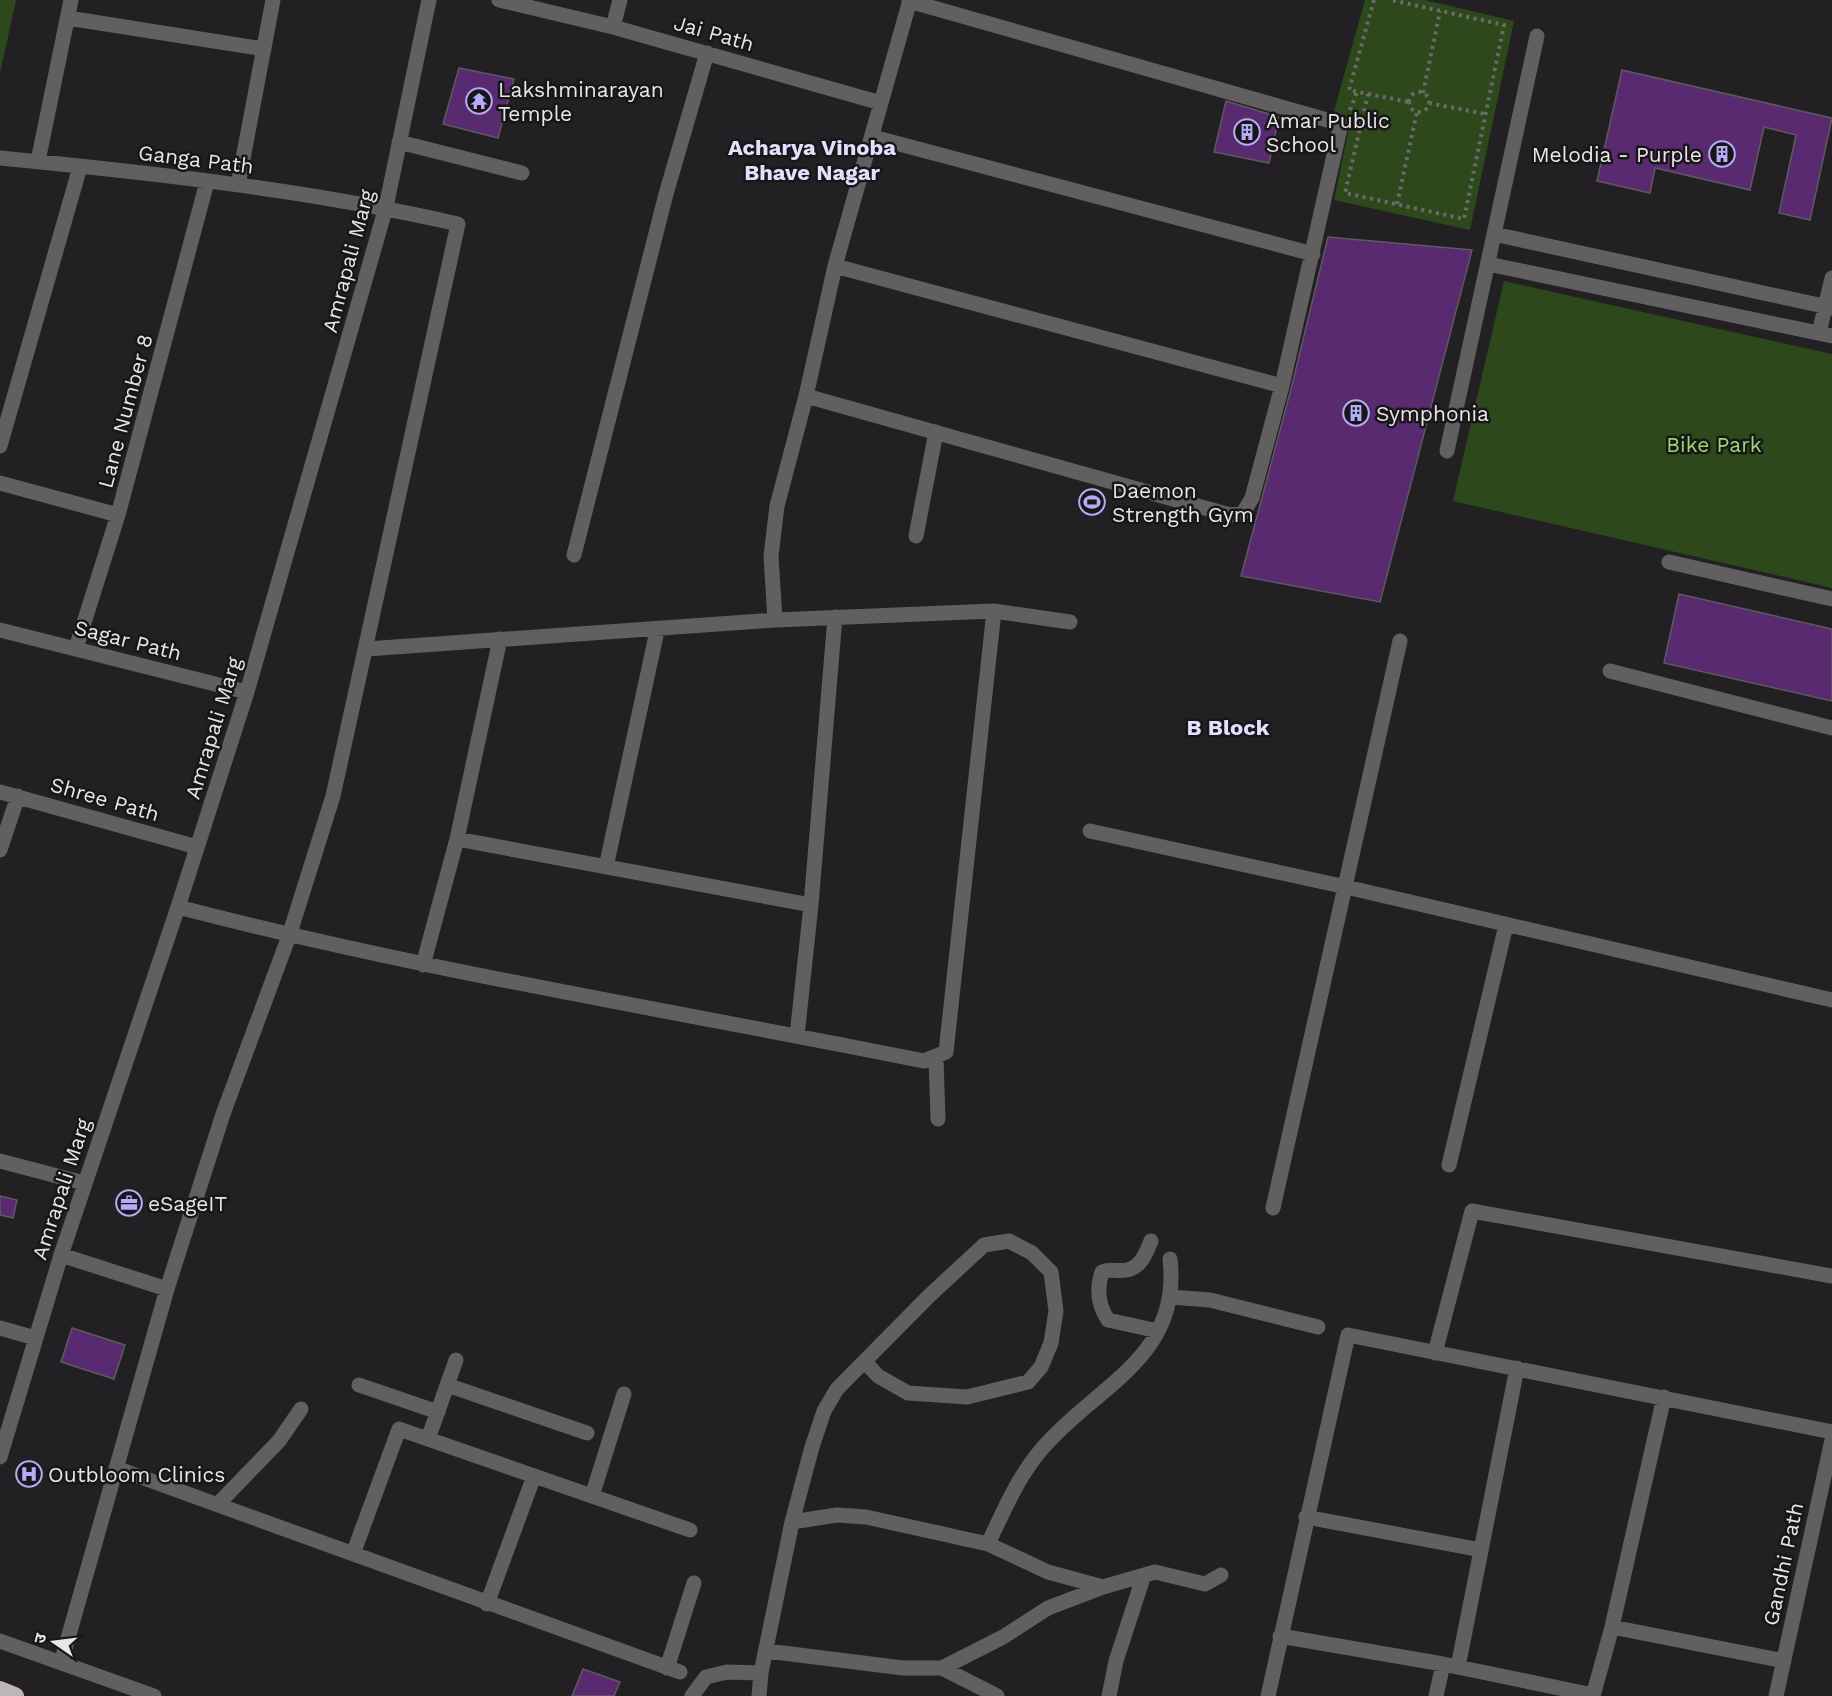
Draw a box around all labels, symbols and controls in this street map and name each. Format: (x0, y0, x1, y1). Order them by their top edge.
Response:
street label: Jai Path (671, 10, 757, 56)
place label: Lakshminarayan Temple (498, 77, 664, 126)
temple icon: Lakshminarayan Temple (464, 86, 494, 116)
place label: Amar Public School (1266, 108, 1390, 157)
building icon: Amar Public School (1232, 117, 1262, 147)
district label: Acharya Vinoba Bhave Nagar (728, 135, 896, 185)
building icon: Melodia - Purple (1707, 139, 1737, 169)
street label: Ganga Path (137, 140, 255, 178)
place label: Melodia - Purple (1532, 142, 1702, 167)
street label: Amrapali Marg (317, 186, 379, 335)
street label: Lane Number 8 (92, 331, 158, 491)
building icon: Symphonia (1341, 398, 1371, 428)
place label: Symphonia (1376, 401, 1489, 426)
park label: Bike Park (1666, 432, 1762, 457)
place label: Daemon Strength Gym (1112, 478, 1254, 527)
sports icon: Daemon Strength Gym (1077, 487, 1107, 517)
street label: Sagar Path (72, 615, 184, 665)
street label: Amrapali Marg (180, 653, 247, 802)
district label: B Block (1187, 715, 1270, 740)
street label: Shree Path (48, 772, 162, 826)
street label: Amrapali Marg (26, 1114, 96, 1263)
office icon: eSageIT (114, 1188, 144, 1218)
place label: eSageIT (148, 1191, 228, 1216)
hospital icon: Outbloom Clinics (14, 1459, 44, 1489)
place label: Outbloom Clinics (48, 1462, 225, 1487)
street label: Gandhi Path (1758, 1500, 1808, 1628)
north arrow (24, 1612, 84, 1672)
text: उ (30, 1631, 50, 1645)

